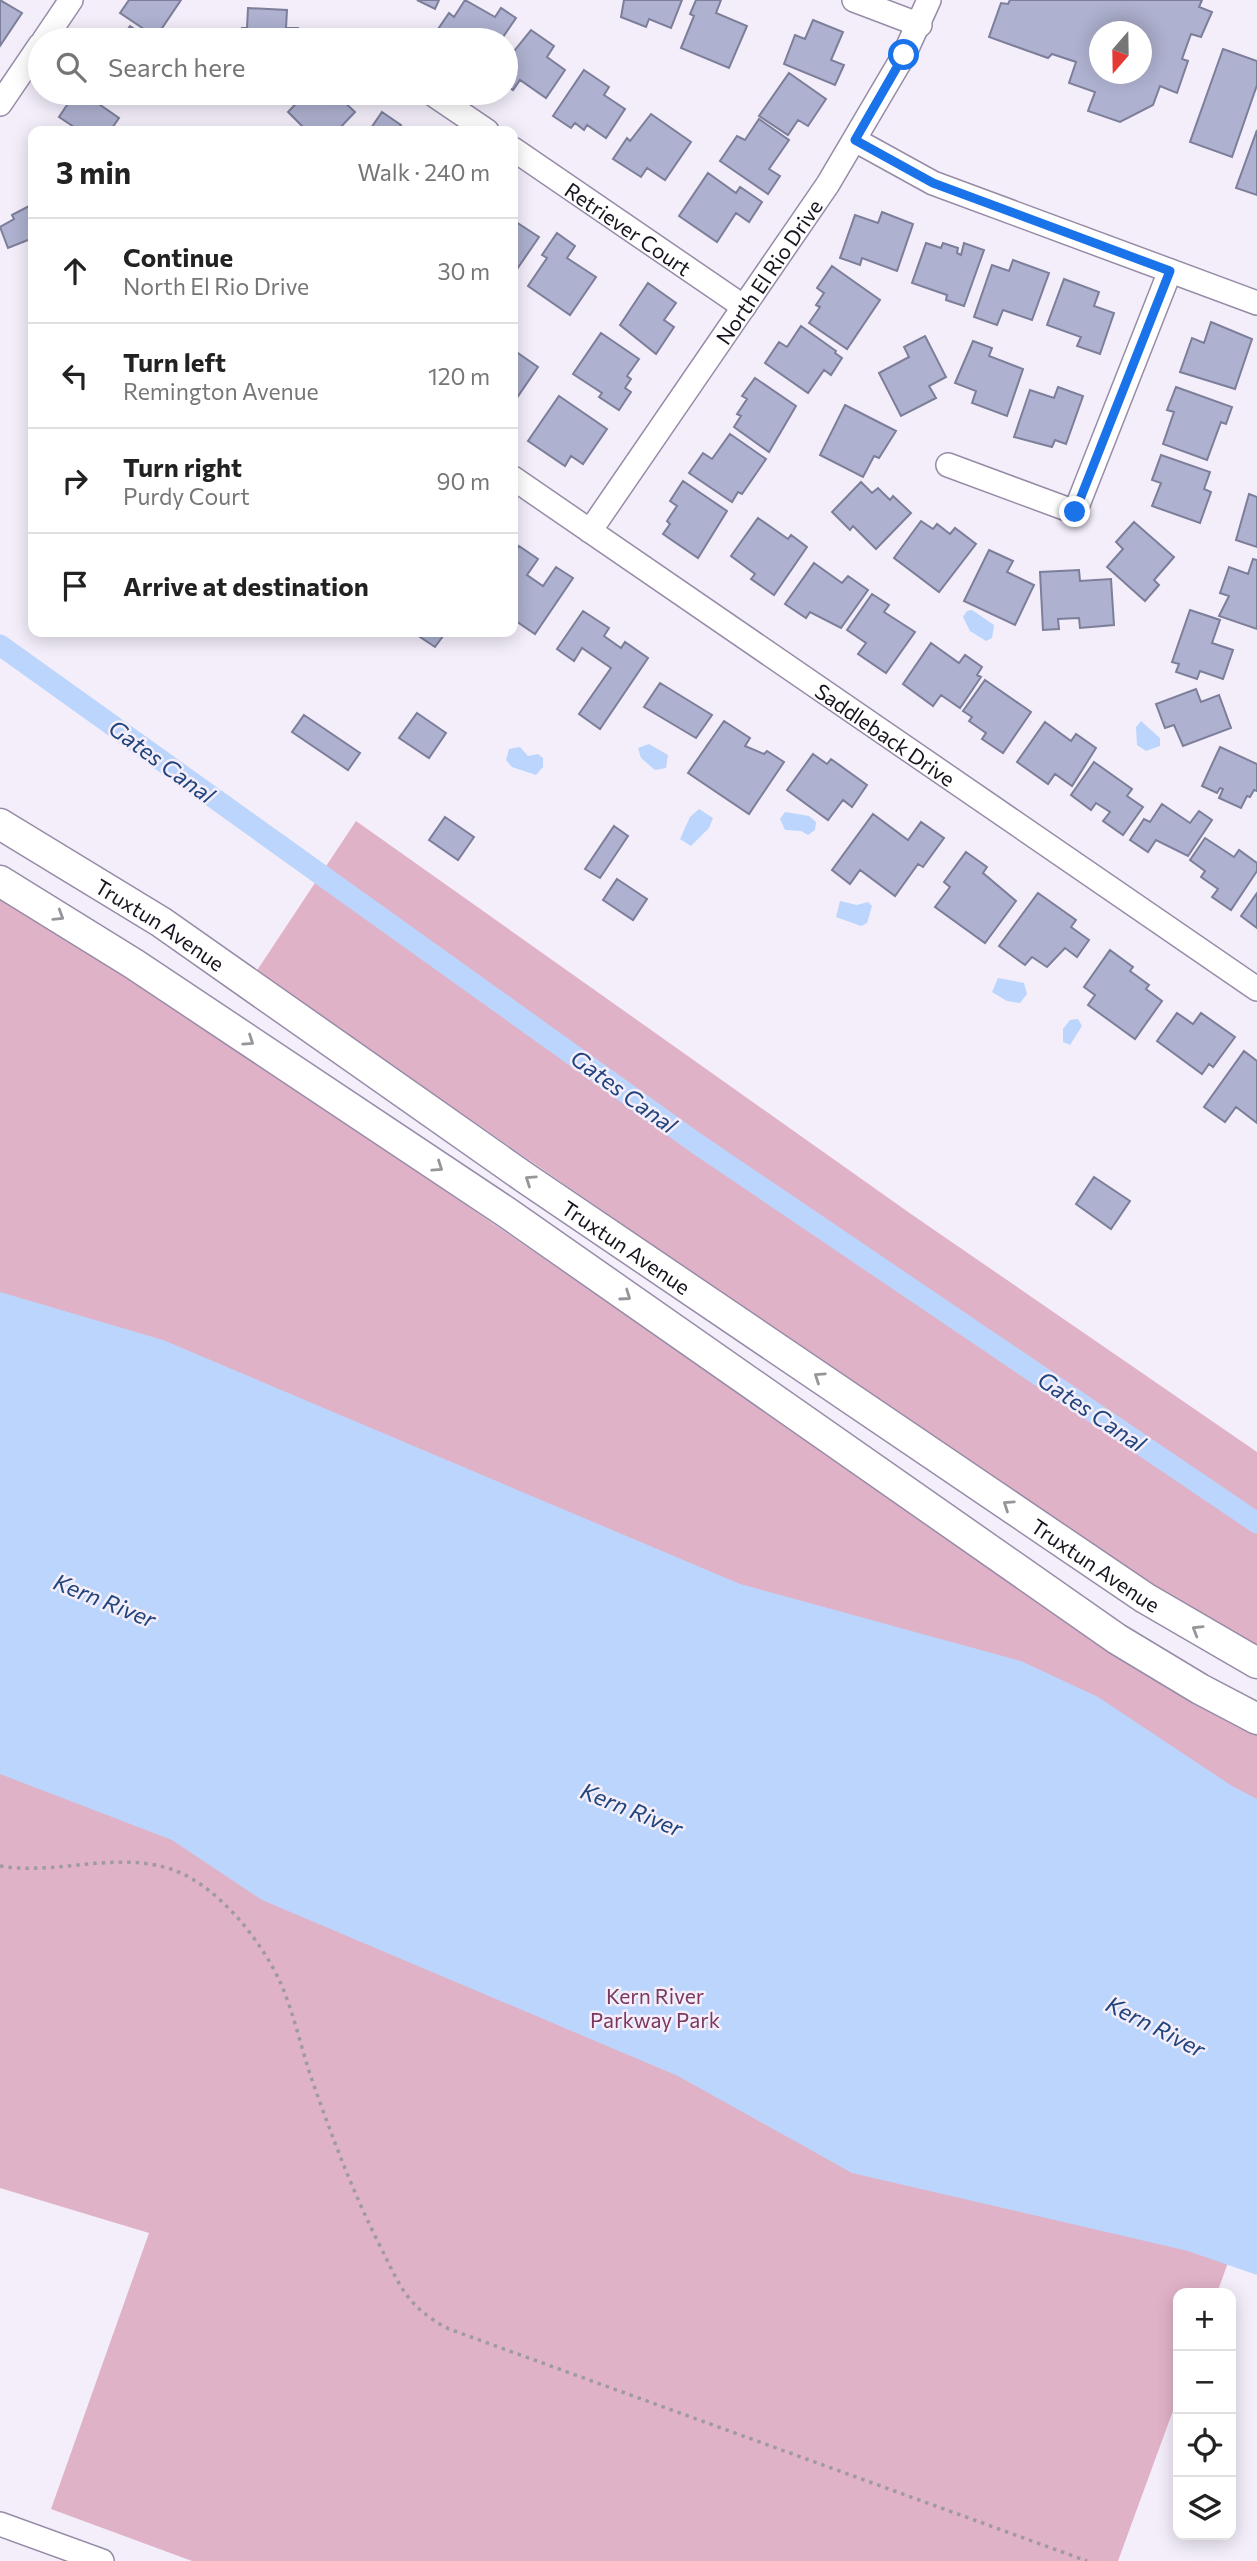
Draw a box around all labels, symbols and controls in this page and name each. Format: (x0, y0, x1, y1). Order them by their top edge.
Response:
north arrow (1089, 21, 1152, 84)
search box (28, 28, 518, 105)
route start (888, 39, 919, 70)
icon: search (52, 48, 90, 86)
text: Search here (108, 51, 246, 82)
text: 3 min (56, 153, 131, 190)
text: Walk · 240 m (358, 158, 490, 186)
street label: Retriever Court (561, 176, 696, 280)
street label: North El Rio Drive (710, 194, 827, 348)
text: Continue (123, 241, 233, 272)
icon: ahead (56, 252, 94, 290)
text: 30 m (437, 257, 490, 285)
text: North El Rio Drive (123, 272, 309, 300)
text: Turn left (123, 346, 226, 377)
icon: left (56, 357, 94, 395)
text: 120 m (428, 362, 490, 390)
text: Remington Avenue (123, 377, 319, 405)
text: Turn right (123, 451, 242, 482)
icon: right (56, 462, 94, 500)
text: 90 m (437, 467, 490, 495)
text: Purdy Court (123, 482, 250, 510)
route end (1059, 496, 1090, 527)
icon: arrive (56, 567, 94, 605)
text: Arrive at destination (123, 570, 369, 601)
street label: Saddleback Drive (811, 677, 960, 791)
water label: Gates Canal (104, 713, 221, 809)
street label: Truxtun Avenue (91, 873, 230, 975)
one-way arrow (51, 908, 64, 921)
one-way arrow (241, 1032, 254, 1045)
water label: Gates Canal (566, 1043, 683, 1139)
one-way arrow (431, 1159, 444, 1172)
one-way arrow (525, 1176, 538, 1188)
street label: Truxtun Avenue (558, 1194, 695, 1299)
one-way arrow (618, 1288, 631, 1300)
water label: Gates Canal (1033, 1365, 1152, 1458)
one-way arrow (814, 1372, 827, 1385)
one-way arrow (1002, 1500, 1015, 1513)
street label: Truxtun Avenue (1027, 1512, 1165, 1617)
water label: Kern River (50, 1567, 161, 1633)
one-way arrow (1192, 1625, 1205, 1638)
water label: Kern River (577, 1776, 688, 1842)
park label: Kern River Parkway Park (590, 1983, 720, 2032)
water label: Kern River (1102, 1989, 1211, 2063)
map controls (1173, 2288, 1236, 2540)
button: + (1173, 2288, 1236, 2351)
button: − (1173, 2351, 1236, 2414)
button: locate (1173, 2414, 1236, 2477)
button: layers (1173, 2477, 1236, 2540)

